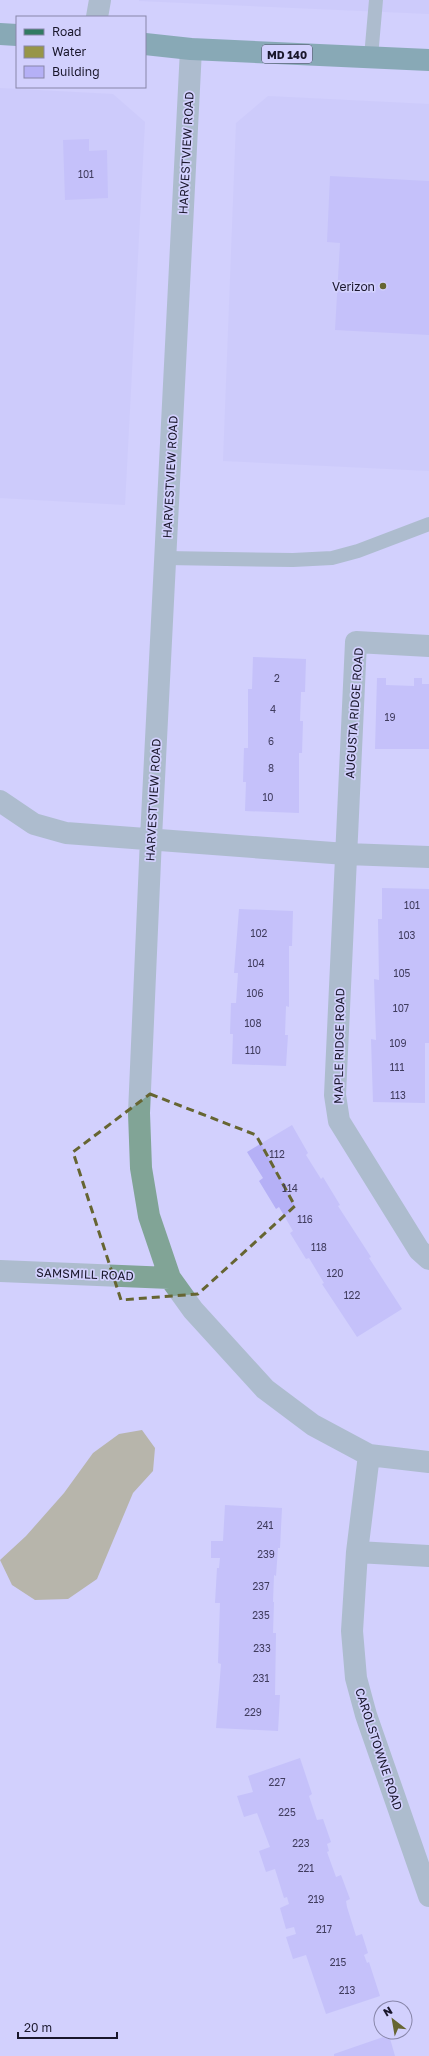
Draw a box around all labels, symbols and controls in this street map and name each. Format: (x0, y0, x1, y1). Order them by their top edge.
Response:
legend (16, 16, 146, 88)
text: Road (52, 24, 81, 39)
text: Water (52, 44, 86, 59)
road number: MD 140 (262, 45, 312, 63)
text: Building (52, 64, 100, 79)
street label: HARVESTVIEW ROAD (175, 91, 197, 215)
house number: 101 (78, 168, 94, 180)
place label: Verizon (332, 279, 375, 294)
marker: Verizon (378, 281, 388, 291)
street label: HARVESTVIEW ROAD (159, 415, 181, 539)
street label: AUGUSTA RIDGE ROAD (342, 647, 366, 779)
house number: 2 (274, 672, 280, 684)
house number: 4 (270, 703, 276, 715)
house number: 19 (385, 711, 395, 723)
house number: 6 (268, 735, 274, 747)
street label: HARVESTVIEW ROAD (142, 738, 164, 862)
house number: 8 (268, 762, 274, 774)
house number: 10 (262, 791, 274, 803)
house number: 101 (404, 899, 420, 911)
house number: 102 (251, 927, 268, 939)
house number: 103 (399, 929, 416, 941)
house number: 104 (247, 957, 265, 969)
house number: 105 (394, 967, 411, 979)
house number: 106 (246, 987, 264, 999)
street label: MAPLE RIDGE ROAD (330, 988, 348, 1104)
house number: 107 (393, 1002, 409, 1014)
house number: 108 (244, 1017, 262, 1029)
house number: 109 (389, 1037, 407, 1049)
house number: 110 (245, 1044, 261, 1056)
house number: 111 (390, 1061, 404, 1073)
house number: 113 (390, 1089, 406, 1101)
house number: 112 (269, 1148, 285, 1160)
house number: 114 (282, 1182, 298, 1194)
house number: 116 (297, 1213, 313, 1225)
house number: 118 (311, 1241, 327, 1253)
street label: SAMSMILL ROAD (36, 1265, 134, 1283)
house number: 120 (327, 1267, 343, 1279)
house number: 122 (344, 1289, 360, 1301)
house number: 241 (257, 1519, 274, 1531)
house number: 239 (257, 1548, 275, 1560)
house number: 237 (253, 1580, 269, 1592)
house number: 235 (252, 1609, 270, 1621)
house number: 233 (253, 1642, 271, 1654)
house number: 231 (253, 1672, 269, 1684)
street label: CAROLSTOWNE ROAD (352, 1686, 406, 1812)
house number: 229 (244, 1706, 262, 1718)
house number: 227 (269, 1776, 285, 1788)
house number: 225 (278, 1806, 296, 1818)
house number: 223 (292, 1837, 310, 1849)
house number: 221 (298, 1862, 314, 1874)
house number: 219 (308, 1893, 324, 1905)
house number: 217 (316, 1923, 332, 1935)
house number: 215 (330, 1956, 346, 1968)
house number: 213 (339, 1984, 355, 1996)
north arrow (373, 2000, 413, 2040)
text: N (381, 2003, 395, 2019)
scale bar (18, 2014, 117, 2040)
text: 20 m (24, 2020, 52, 2035)

